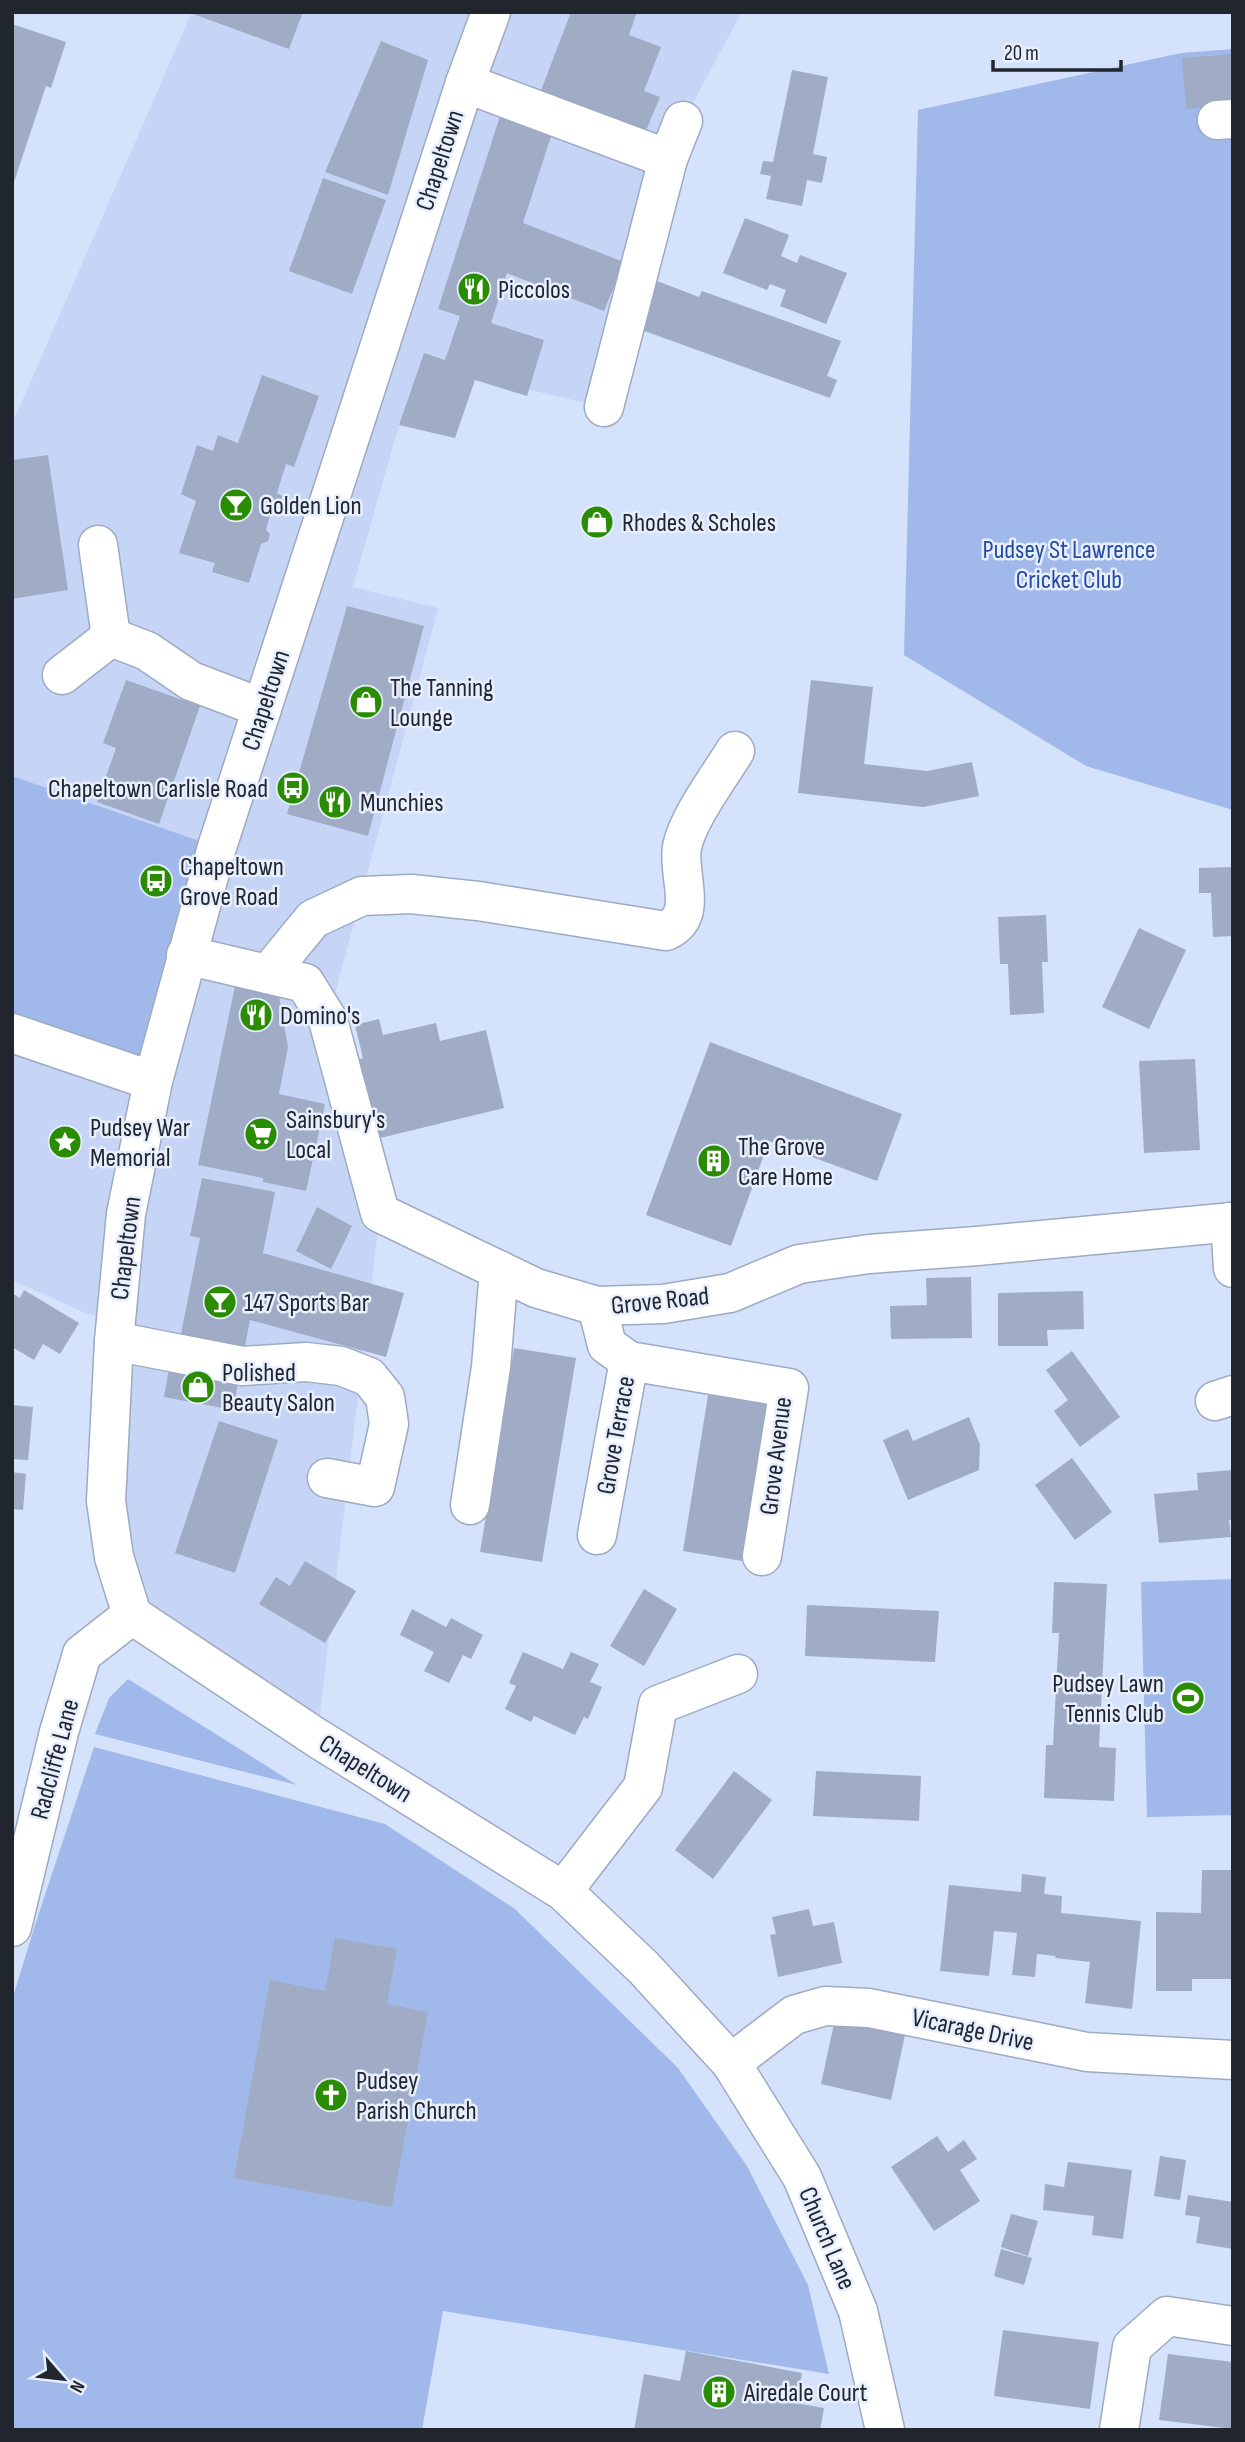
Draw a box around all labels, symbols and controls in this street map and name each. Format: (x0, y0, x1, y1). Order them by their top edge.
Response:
scale bar (993, 28, 1121, 72)
text: 20 m (1004, 41, 1039, 66)
street label: Chapeltown (410, 106, 471, 215)
restaurant icon: Piccolos (455, 270, 493, 308)
place label: Piccolos (498, 275, 570, 306)
bar icon: Golden Lion (217, 486, 255, 524)
place label: Golden Lion (260, 491, 362, 522)
shop icon: Rhodes & Scholes (578, 503, 616, 541)
place label: Rhodes & Scholes (622, 508, 776, 539)
park label: Pudsey St Lawrence Cricket Club (982, 535, 1156, 596)
street label: Chapeltown (236, 646, 297, 755)
place label: The Tanning Lounge (390, 673, 493, 734)
shop icon: The Tanning Lounge (347, 683, 385, 721)
bus stop icon: Chapeltown Carlisle Road (274, 769, 312, 807)
place label: Chapeltown Carlisle Road (48, 774, 268, 805)
restaurant icon: Munchies (316, 783, 354, 821)
place label: Munchies (360, 788, 444, 819)
place label: Chapeltown Grove Road (180, 852, 284, 913)
bus stop icon: Chapeltown Grove Road (137, 862, 175, 900)
restaurant icon: Domino's (237, 996, 275, 1034)
place label: Domino's (280, 1001, 360, 1032)
place label: Sainsbury's Local (286, 1105, 385, 1166)
place label: Pudsey War Memorial (90, 1113, 191, 1174)
supermarket icon: Sainsbury's Local (242, 1115, 280, 1153)
place icon: Pudsey War Memorial (46, 1123, 84, 1161)
place label: The Grove Care Home (738, 1132, 833, 1193)
building icon: The Grove Care Home (695, 1142, 733, 1180)
street label: Chapeltown (105, 1195, 148, 1302)
street label: Grove Road (610, 1281, 711, 1322)
bar icon: 147 Sports Bar (201, 1283, 239, 1321)
place label: 147 Sports Bar (244, 1288, 370, 1319)
place label: Polished Beauty Salon (222, 1358, 335, 1419)
shop icon: Polished Beauty Salon (179, 1368, 217, 1406)
street label: Grove Terrace (591, 1374, 642, 1497)
street label: Grove Avenue (754, 1395, 799, 1517)
place label: Pudsey Lawn Tennis Club (1052, 1669, 1164, 1730)
sports icon: Pudsey Lawn Tennis Club (1169, 1679, 1207, 1717)
street label: Radcliffe Lane (25, 1696, 86, 1823)
street label: Chapeltown (313, 1729, 417, 1810)
street label: Vicarage Drive (909, 2002, 1037, 2059)
place label: Pudsey Parish Church (356, 2066, 477, 2127)
church icon: Pudsey Parish Church (312, 2076, 350, 2114)
street label: Church Lane (791, 2183, 862, 2295)
north arrow (28, 2344, 98, 2414)
building icon: Airedale Court (700, 2373, 738, 2411)
text: N (64, 2376, 89, 2396)
place label: Airedale Court (743, 2378, 868, 2409)

